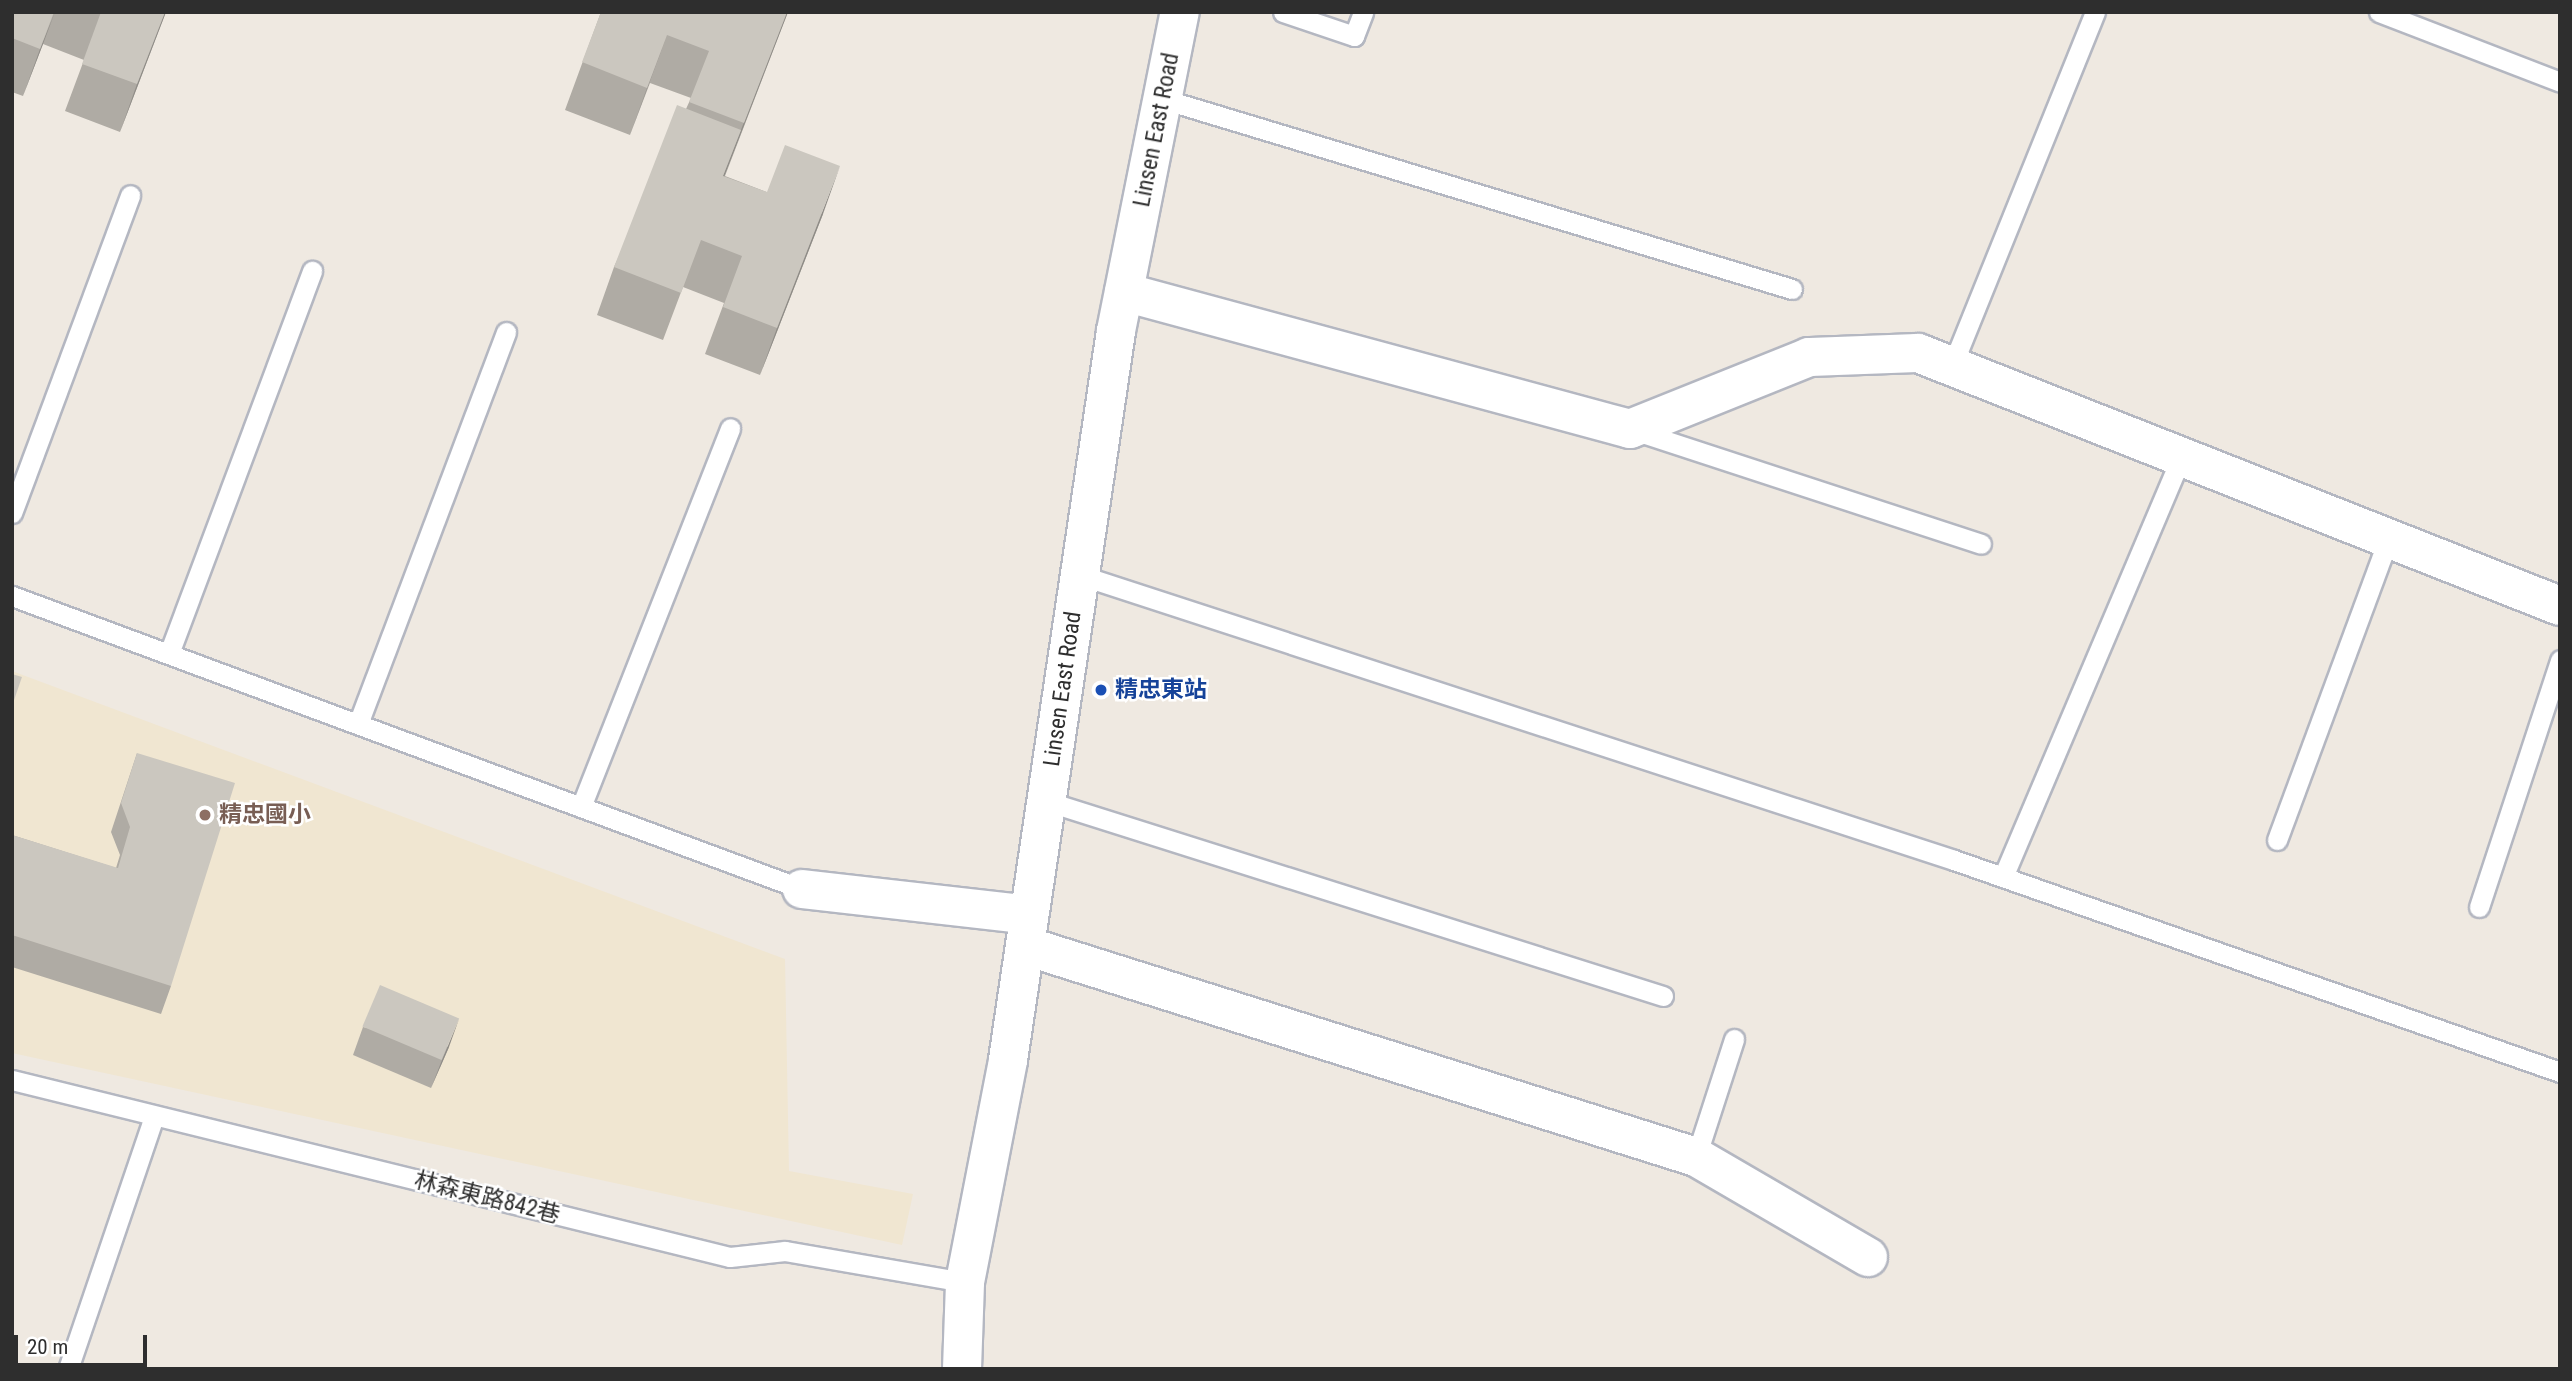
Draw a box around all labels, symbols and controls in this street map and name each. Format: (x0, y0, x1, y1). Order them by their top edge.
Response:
street label: Linsen East Road (1129, 51, 1185, 209)
street label: Linsen East Road (1038, 610, 1088, 768)
place label: 精忠東站 (1115, 676, 1207, 704)
marker: 精忠東站 (1093, 682, 1109, 698)
place label: 精忠國小 (219, 801, 311, 829)
marker: 精忠國小 (197, 807, 213, 823)
street label: 林森東路842巷 (411, 1167, 563, 1229)
scale bar (18, 1322, 150, 1366)
text: 20 m (27, 1335, 68, 1359)

